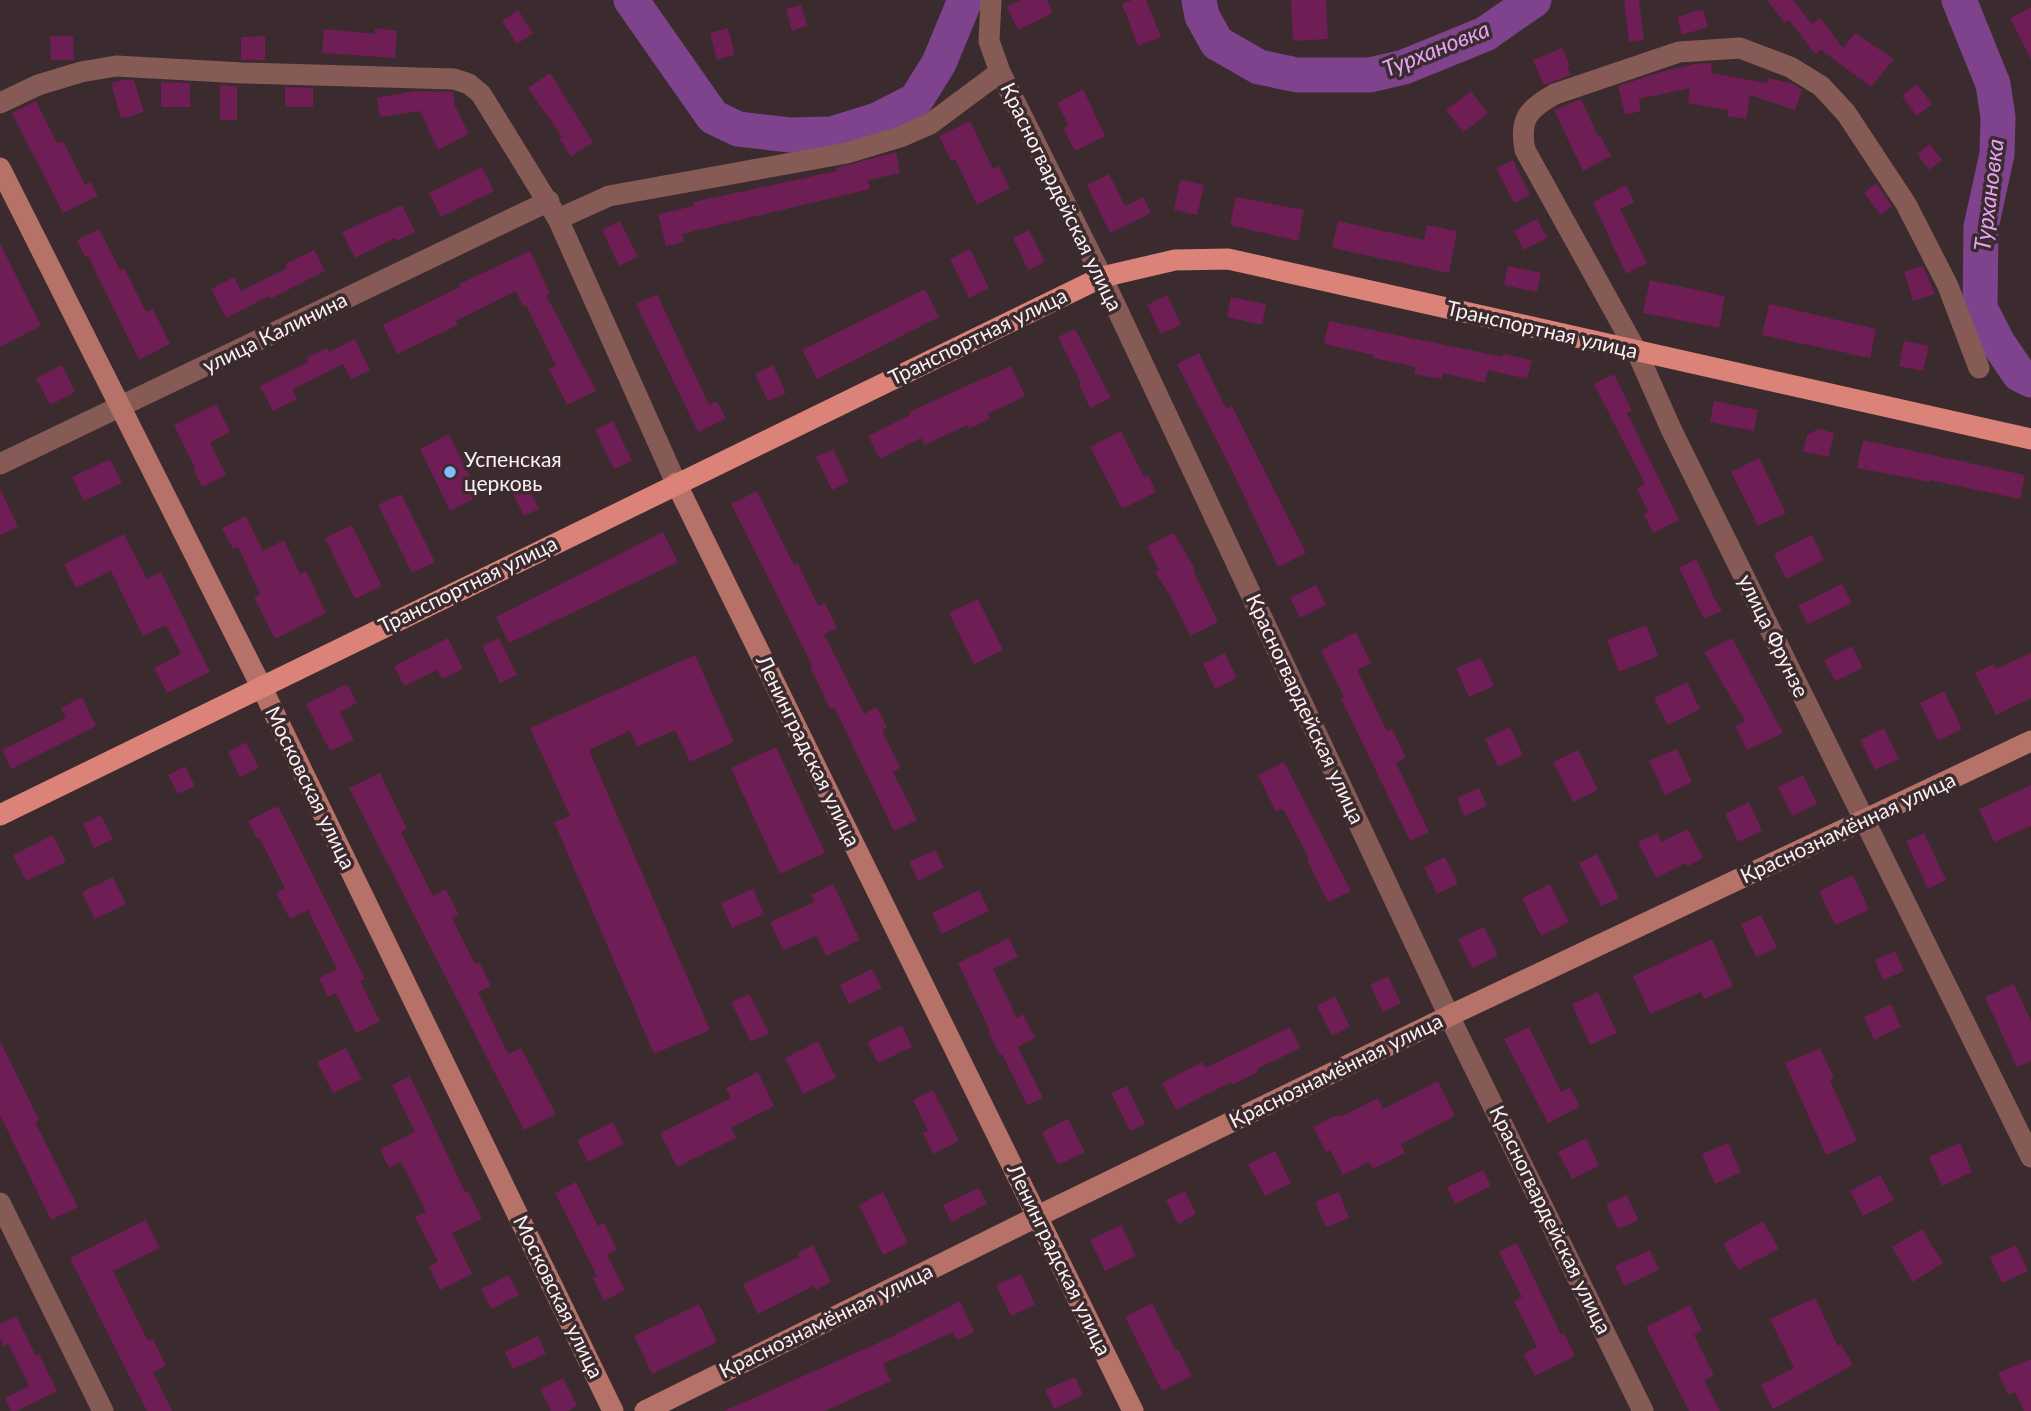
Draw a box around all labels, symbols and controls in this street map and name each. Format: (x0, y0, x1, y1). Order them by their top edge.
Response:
water label: Турхановка (1378, 14, 1493, 82)
street label: Красногвардейская улица (996, 78, 1129, 315)
water label: Турхановка (1967, 137, 2009, 253)
street label: Транспортная улица (884, 282, 1071, 390)
street label: улица Калинина (198, 286, 351, 377)
street label: Транспортная улица (1444, 294, 1640, 363)
place label: Успенская церковь (464, 446, 562, 495)
marker: Успенская церковь (442, 464, 458, 480)
street label: Транспортная улица (374, 530, 561, 638)
street label: улица Фрунзе (1734, 570, 1815, 701)
street label: Красногвардейская улица (1242, 589, 1371, 827)
street label: Ленинградская улица (752, 650, 867, 850)
street label: Московская улица (261, 702, 362, 873)
street label: Краснознамённая улица (1736, 766, 1959, 888)
street label: Краснознамённая улица (1225, 1007, 1446, 1132)
street label: Красногвардейская улица (1485, 1101, 1618, 1338)
street label: Ленинградская улица (1003, 1159, 1118, 1359)
street label: Московская улица (509, 1211, 610, 1382)
street label: Краснознамённая улица (715, 1257, 936, 1382)

